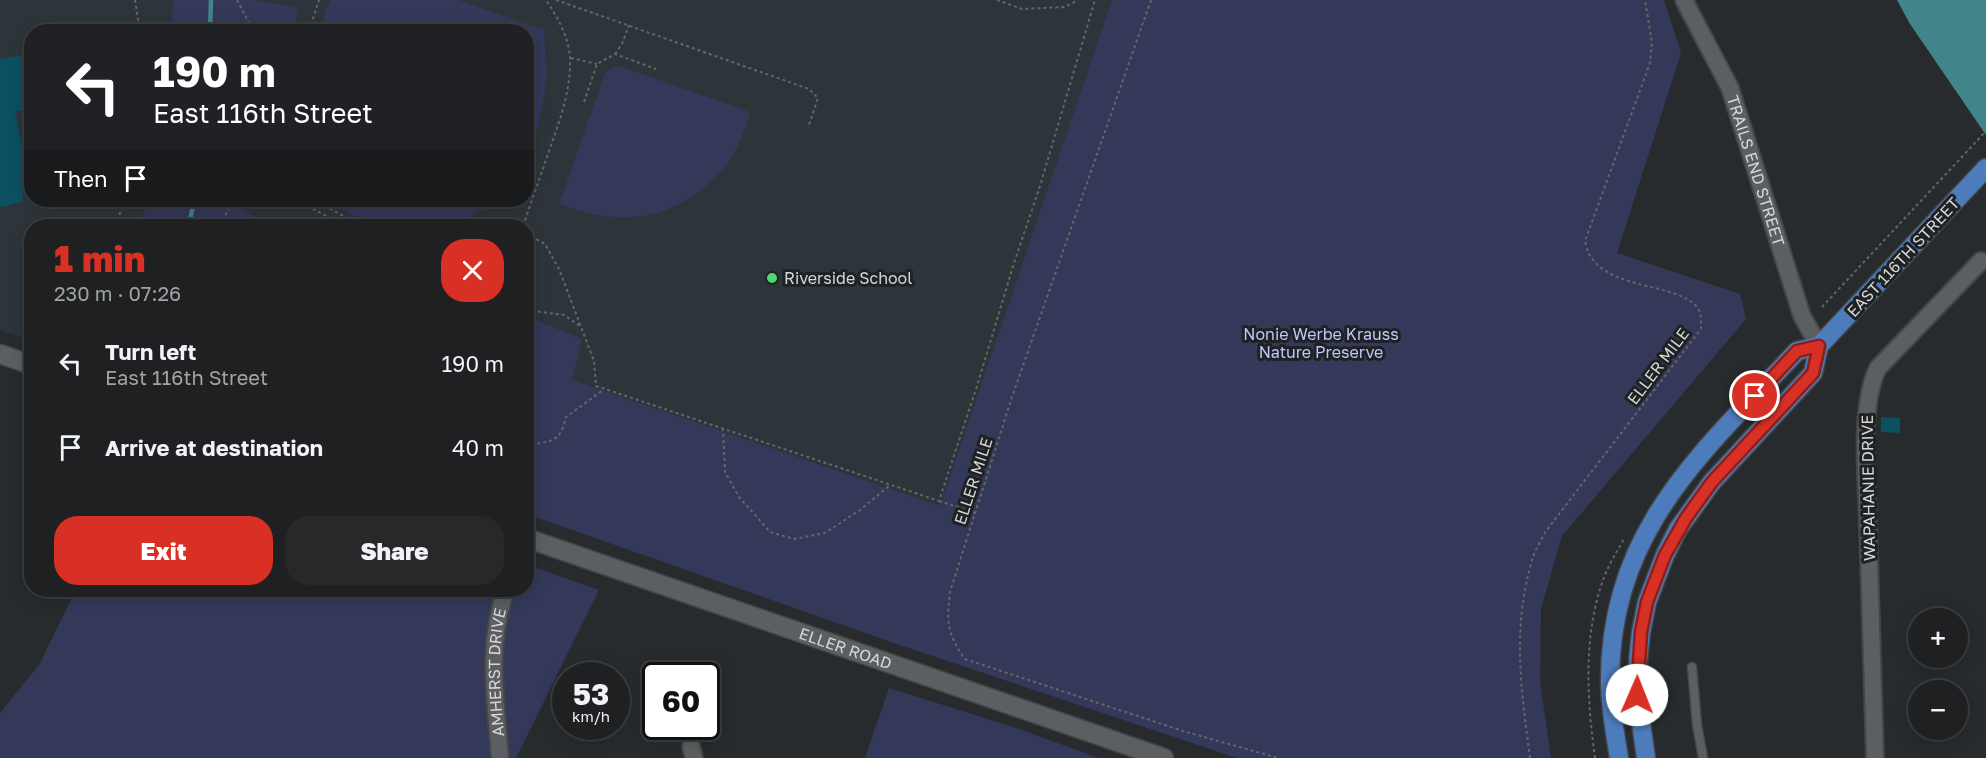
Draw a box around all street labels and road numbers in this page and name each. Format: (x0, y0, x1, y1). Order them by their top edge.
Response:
street label: TRAILS END STREET (1723, 93, 1789, 249)
street label: EAST 116TH STREET (1842, 193, 1964, 321)
street label: ELLER MILE (1623, 324, 1693, 408)
street label: WAPAHANIE DRIVE (1857, 415, 1879, 561)
street label: ELLER MILE (950, 435, 996, 527)
street label: AMHERST DRIVE (484, 606, 510, 737)
street label: ELLER ROAD (796, 623, 895, 673)

